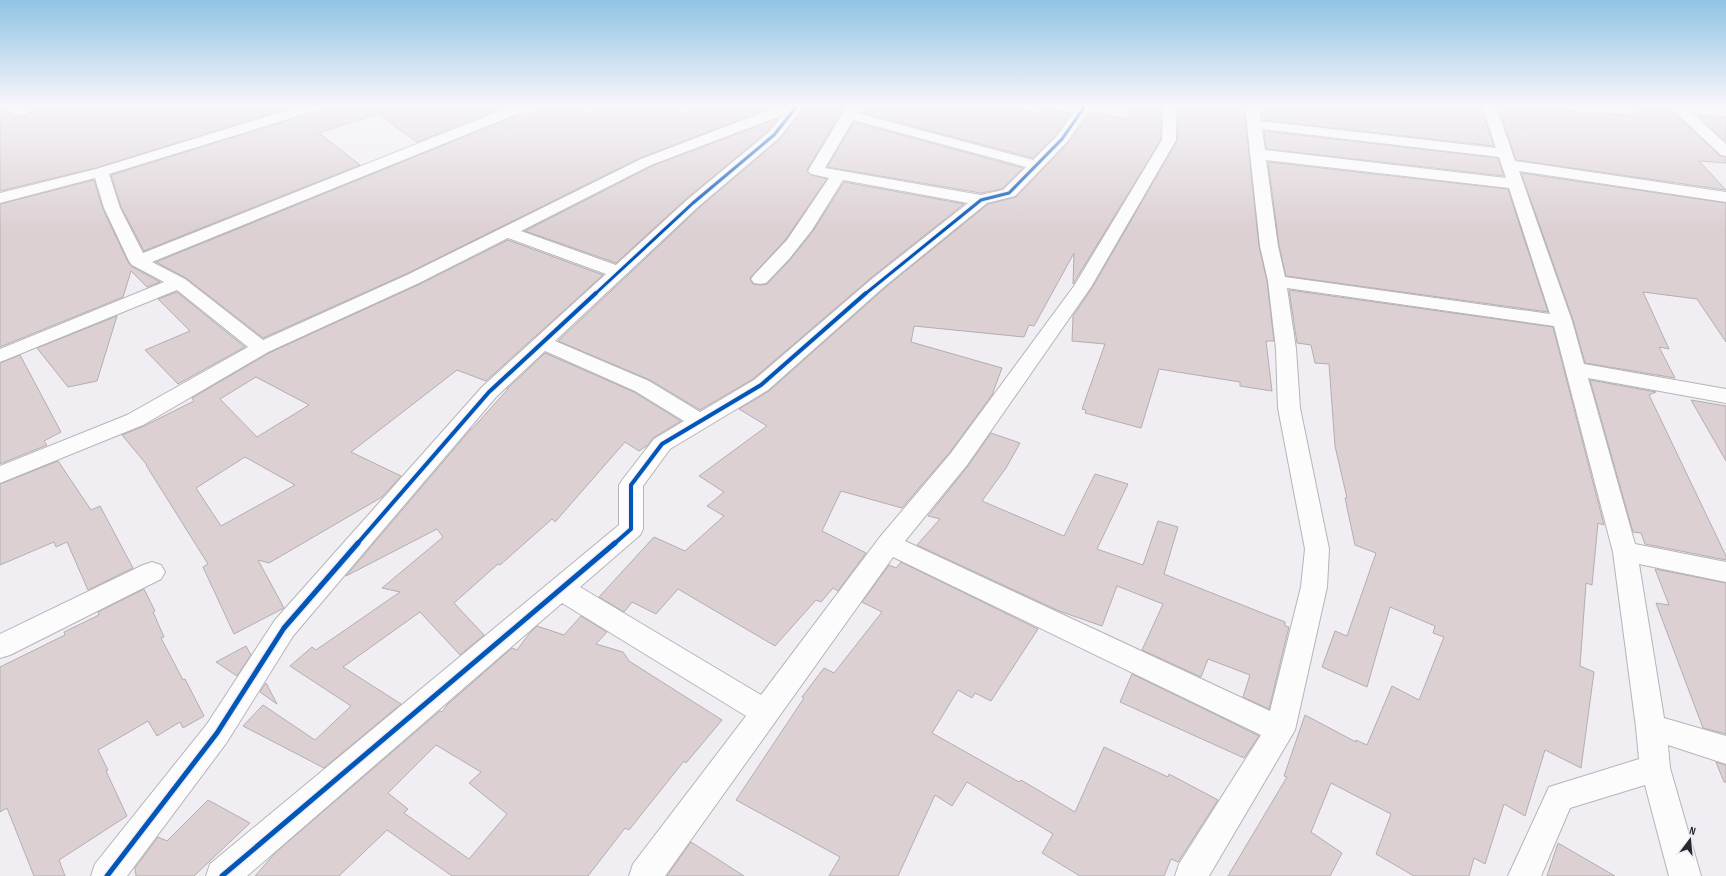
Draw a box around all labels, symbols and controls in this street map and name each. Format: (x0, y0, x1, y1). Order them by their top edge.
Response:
north arrow (1670, 820, 1710, 860)
text: N (1688, 824, 1697, 838)

